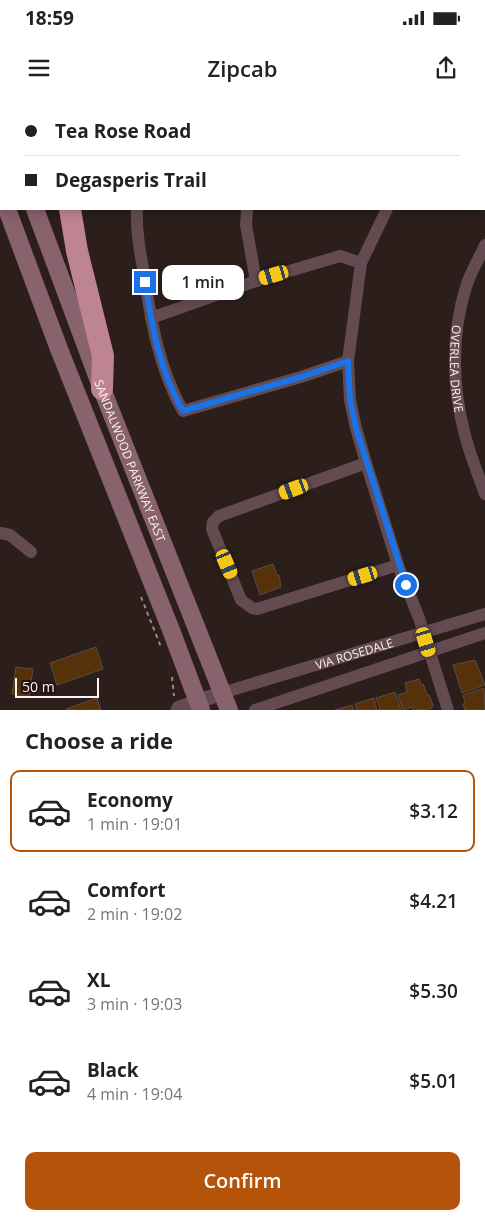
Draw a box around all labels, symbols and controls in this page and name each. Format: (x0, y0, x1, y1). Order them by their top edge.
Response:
text: 18:59 (25, 5, 74, 31)
text: Zipcab (208, 53, 277, 83)
icon: menu (25, 54, 53, 82)
icon: share (432, 54, 460, 82)
text: Tea Rose Road (55, 118, 191, 144)
text: Degasperis Trail (55, 167, 207, 193)
callout: 1 min (162, 264, 245, 300)
car (257, 264, 290, 286)
route end (134, 271, 156, 293)
text: 1 min (181, 271, 225, 293)
street label: OVERLEA DRIVE (446, 324, 468, 414)
street label: SANDALWOOD PARKWAY EAST (91, 377, 170, 544)
car (277, 477, 310, 501)
car (214, 547, 239, 581)
car (346, 564, 379, 588)
route start (395, 574, 417, 596)
car (414, 625, 437, 659)
street label: VIA ROSEDALE (313, 634, 395, 673)
scale bar (15, 675, 99, 698)
text: 50 m (22, 677, 55, 696)
text: Choose a ride (25, 725, 173, 755)
text: Economy (87, 787, 173, 813)
icon: car (27, 789, 72, 834)
text: $3.12 (409, 798, 458, 824)
text: 1 min · 19:01 (87, 813, 182, 835)
text: Comfort (87, 877, 166, 903)
icon: car (27, 879, 72, 924)
text: $4.21 (409, 888, 458, 914)
text: 2 min · 19:02 (87, 903, 182, 925)
text: XL (87, 967, 110, 993)
icon: car (27, 969, 72, 1014)
text: $5.30 (409, 978, 458, 1004)
text: 3 min · 19:03 (87, 993, 182, 1015)
text: Black (87, 1057, 139, 1083)
icon: car (27, 1059, 72, 1104)
text: $5.01 (409, 1068, 458, 1094)
text: 4 min · 19:04 (87, 1083, 182, 1105)
button: Confirm (25, 1152, 460, 1210)

